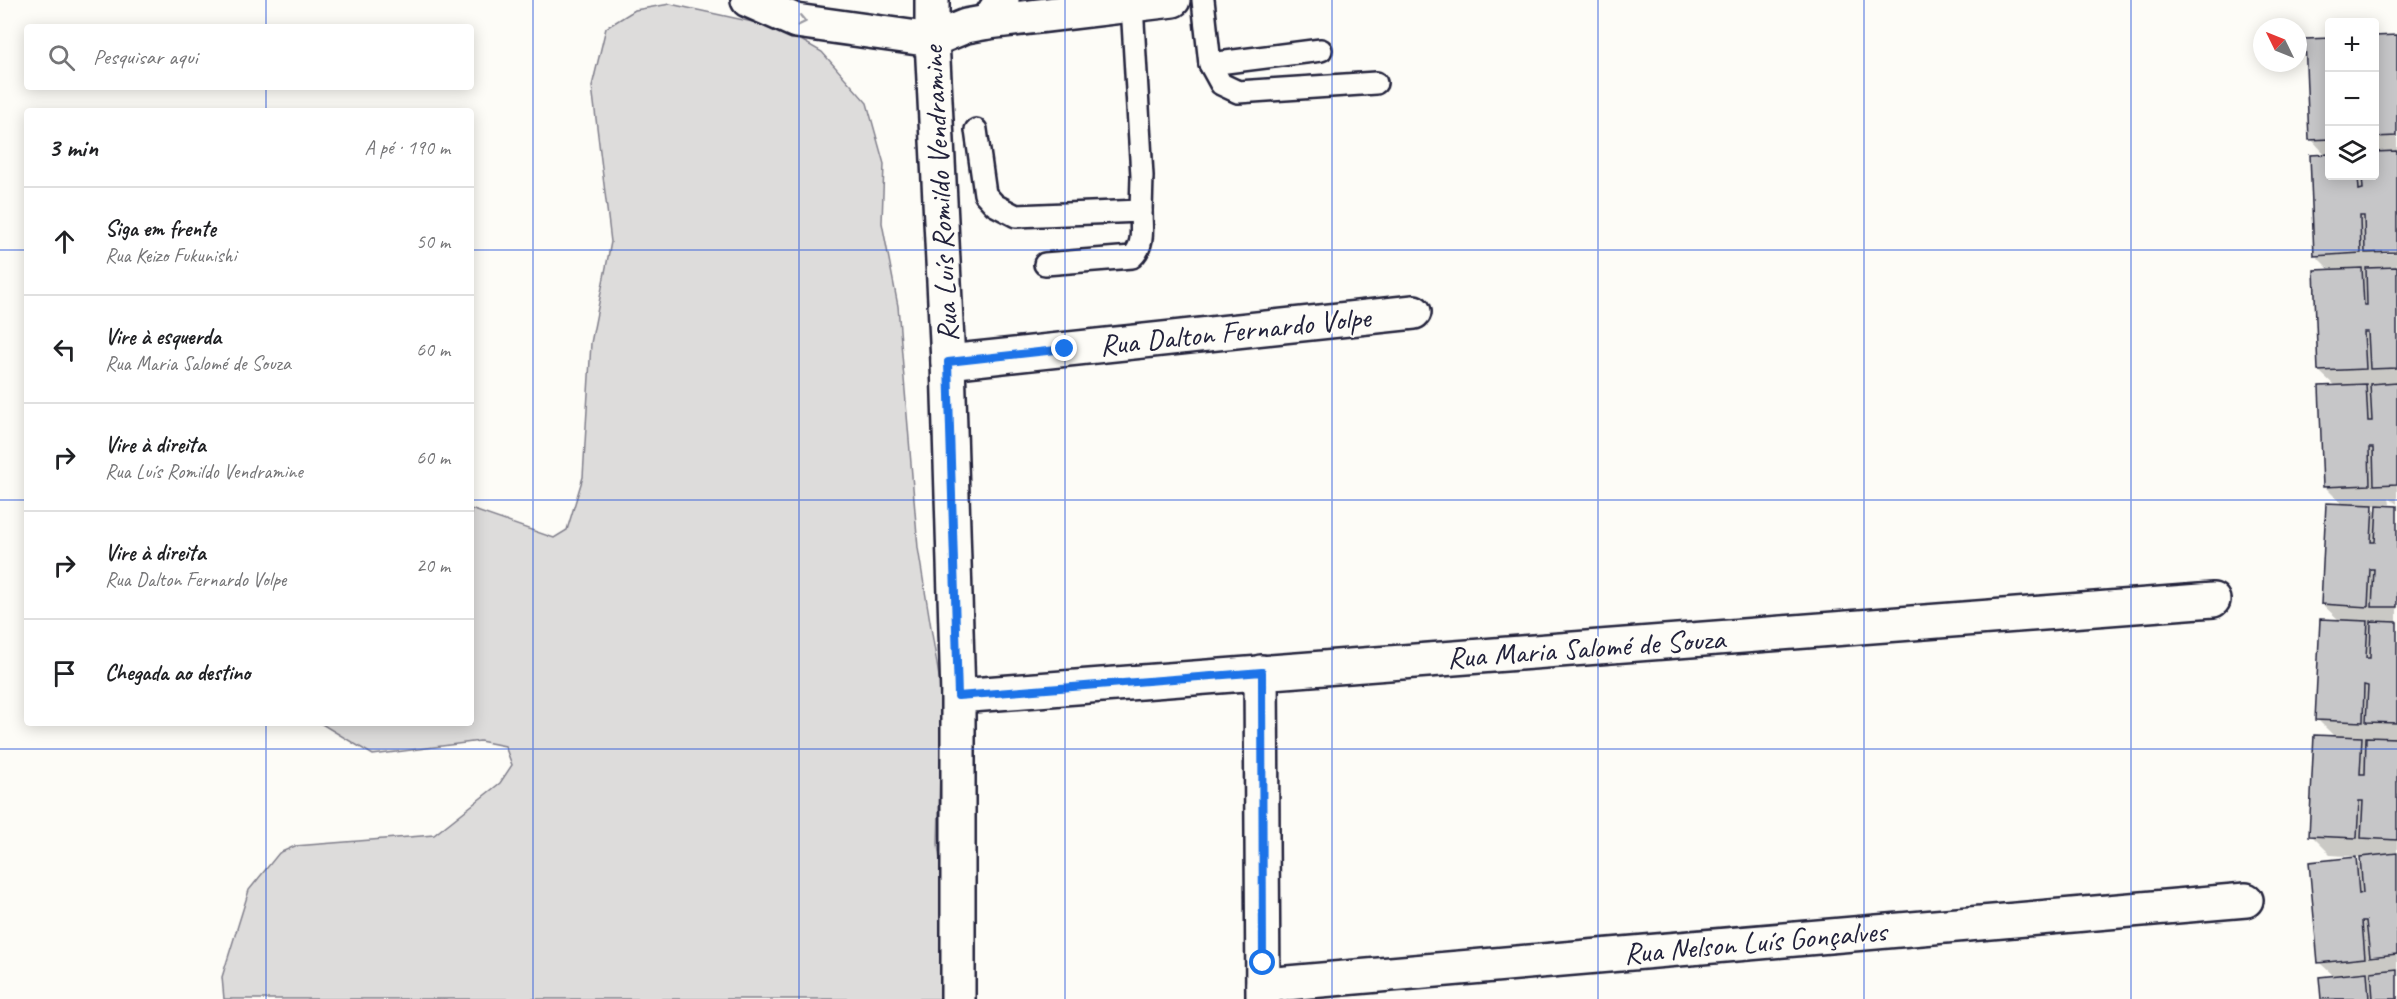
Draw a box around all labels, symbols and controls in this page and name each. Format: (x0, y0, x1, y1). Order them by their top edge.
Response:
one-way arrow (797, 14, 807, 27)
north arrow (2253, 18, 2307, 72)
map controls (2325, 18, 2379, 180)
button: + (2325, 18, 2379, 72)
search box (24, 24, 474, 90)
icon: search (45, 41, 78, 74)
text: Pesquisar aqui (93, 43, 198, 71)
street label: Rua Luís Romildo Vendramine (913, 43, 967, 343)
button: − (2325, 72, 2379, 126)
button: layers (2325, 126, 2379, 180)
text: 3 min (48, 131, 98, 164)
text: A pé · 190 m (365, 135, 450, 160)
text: Siga em frente (105, 215, 216, 243)
icon: ahead (48, 225, 81, 258)
text: 50 m (416, 229, 450, 254)
text: Rua Keizo Fukunishi (105, 243, 236, 268)
street label: Rua Dalton Fernardo Volpe (1098, 298, 1374, 364)
text: Vire à esquerda (105, 323, 221, 351)
icon: left (48, 333, 81, 366)
route end (1051, 335, 1077, 361)
text: 60 m (416, 337, 450, 362)
text: Rua Maria Salomé de Souza (105, 351, 291, 376)
text: Vire à direita (105, 431, 205, 459)
icon: right (48, 441, 81, 474)
text: 60 m (416, 445, 450, 470)
text: Rua Luís Romildo Vendramine (105, 459, 303, 484)
text: Vire à direita (105, 539, 205, 567)
icon: right (48, 549, 81, 582)
text: 20 m (416, 553, 450, 578)
text: Rua Dalton Fernardo Volpe (105, 567, 286, 592)
street label: Rua Maria Salomé de Souza (1446, 619, 1728, 677)
icon: arrive (48, 657, 81, 690)
text: Chegada ao destino (105, 659, 250, 687)
street label: Rua Nelson Luís Gonçalves (1622, 911, 1891, 972)
route start (1249, 949, 1275, 975)

